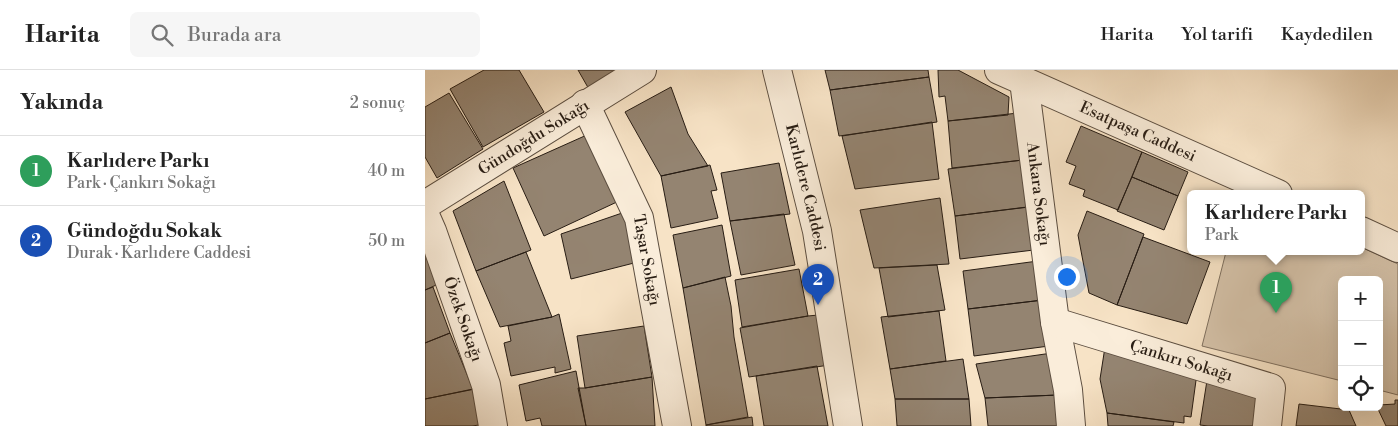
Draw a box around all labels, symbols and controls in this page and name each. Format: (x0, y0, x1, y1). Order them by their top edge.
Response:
search box (130, 12, 480, 57)
text: Harita (25, 20, 100, 50)
icon: search (148, 21, 176, 49)
text: Burada ara (188, 23, 281, 47)
text: Harita (1101, 23, 1154, 46)
text: Yol tarifi (1182, 23, 1253, 46)
text: Kaydedilen (1281, 23, 1373, 46)
text: Yakında (20, 90, 103, 116)
text: 2 sonuç (350, 93, 405, 113)
street label: Gündoğdu Sokağı (474, 95, 593, 179)
street label: Esatpaşa Caddesi (1077, 97, 1199, 166)
street label: Karlıdere Caddesi (781, 122, 830, 253)
street label: Ankara Sokağı (1022, 140, 1055, 247)
text: Karlıdere Parkı (67, 149, 209, 173)
text: 1 (32, 161, 40, 181)
text: 40 m (368, 161, 405, 181)
text: Park · Çankırı Sokağı (67, 173, 216, 193)
popup (1187, 190, 1365, 255)
text: Karlıdere Parkı (1205, 201, 1347, 225)
street label: Taşar Sokağı (629, 213, 665, 307)
text: Gündoğdu Sokak (67, 219, 222, 243)
text: Park (1205, 225, 1238, 245)
text: 2 (31, 231, 41, 251)
text: 50 m (368, 231, 405, 251)
text: Durak · Karlıdere Caddesi (67, 243, 251, 263)
pin: 2 (802, 264, 834, 305)
your location (1054, 264, 1080, 290)
pin: 1 (1260, 272, 1292, 313)
street label: Özek Sokağı (439, 273, 487, 364)
map controls (1338, 276, 1383, 411)
button: + (1338, 276, 1383, 321)
button: − (1338, 321, 1383, 366)
street label: Çankırı Sokağı (1127, 335, 1235, 386)
button: locate (1338, 366, 1383, 411)

